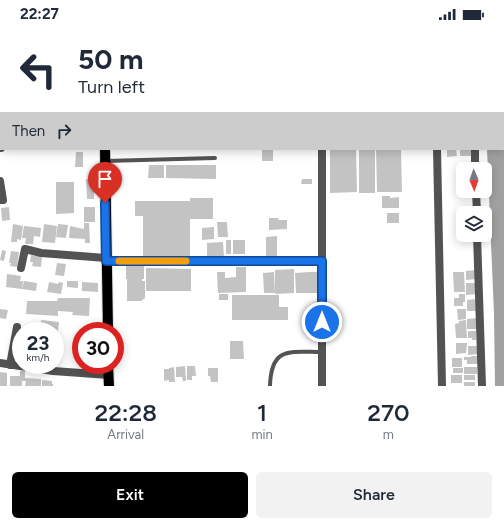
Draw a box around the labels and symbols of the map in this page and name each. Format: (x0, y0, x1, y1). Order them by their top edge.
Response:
pin (88, 162, 122, 203)
north arrow (456, 162, 492, 198)
position arrow (301, 301, 343, 343)
speed limit sign: 30 (72, 322, 124, 374)

